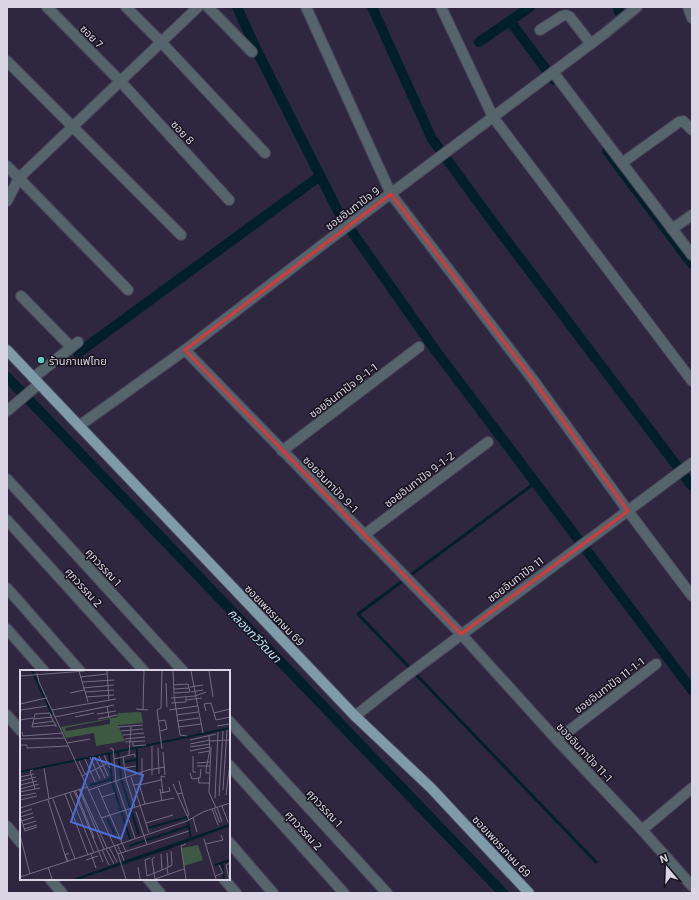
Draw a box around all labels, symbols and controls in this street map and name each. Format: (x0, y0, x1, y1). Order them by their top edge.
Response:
street label: ซอย 7 (78, 22, 106, 51)
street label: ซอย 8 (169, 117, 197, 147)
street label: ซอยอินทาปัจ 9 (322, 183, 382, 233)
place label: ร้านกาแฟไทย (49, 354, 107, 367)
marker: ร้านกาแฟไทย (36, 355, 46, 365)
street label: ซอยอินทาปัจ 9-1-1 (306, 360, 380, 420)
street label: ซอยอินทาปัจ 9-1-2 (381, 448, 457, 510)
street label: ซอยอินทาปัจ 9-1 (301, 453, 361, 515)
street label: ศุภวรรณ 1 (83, 546, 125, 589)
street label: ซอยอินทาปัจ 11 (484, 554, 546, 604)
street label: ศุภวรรณ 2 (62, 565, 105, 610)
street label: ซอยเพชรเกษม 69 (243, 582, 307, 648)
water label: คลองทวีวัฒนา (226, 605, 285, 666)
street label: ซอยอินทาปัจ 11-1-1 (571, 654, 647, 716)
inset map (20, 670, 230, 880)
street label: ซอยอินทาปัจ 11-1 (554, 720, 616, 784)
street label: ศุภวรรณ 1 (304, 787, 346, 830)
street label: ศุภวรรณ 2 (282, 808, 325, 853)
street label: ซอยเพชรเกษม 69 (470, 812, 534, 880)
north arrow (647, 848, 687, 888)
text: N (658, 851, 670, 866)

